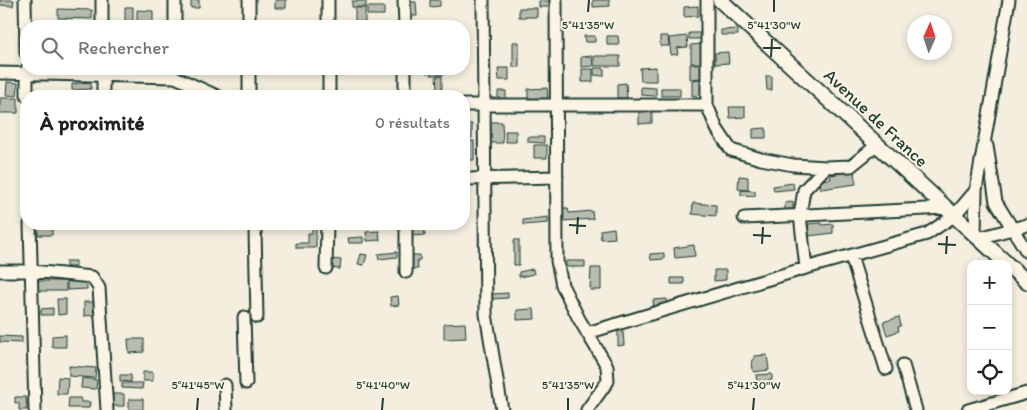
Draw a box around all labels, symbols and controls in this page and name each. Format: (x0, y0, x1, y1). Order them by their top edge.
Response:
north arrow (907, 15, 952, 60)
text: 5°41'35"W (562, 18, 614, 32)
text: 5°41'30"W (747, 18, 801, 32)
search box (20, 20, 470, 75)
icon: search (38, 34, 66, 62)
text: Rechercher (78, 36, 169, 59)
street label: Avenue de France (819, 64, 933, 172)
text: À proximité (40, 110, 145, 135)
text: 0 résultats (375, 113, 450, 132)
map controls (967, 260, 1012, 395)
button: + (967, 260, 1012, 305)
button: − (967, 305, 1012, 350)
button: locate (967, 350, 1012, 395)
text: 5°41'45"W (171, 378, 225, 392)
text: 5°41'40"W (356, 378, 410, 392)
text: 5°41'35"W (542, 378, 594, 392)
text: 5°41'30"W (727, 378, 781, 392)

